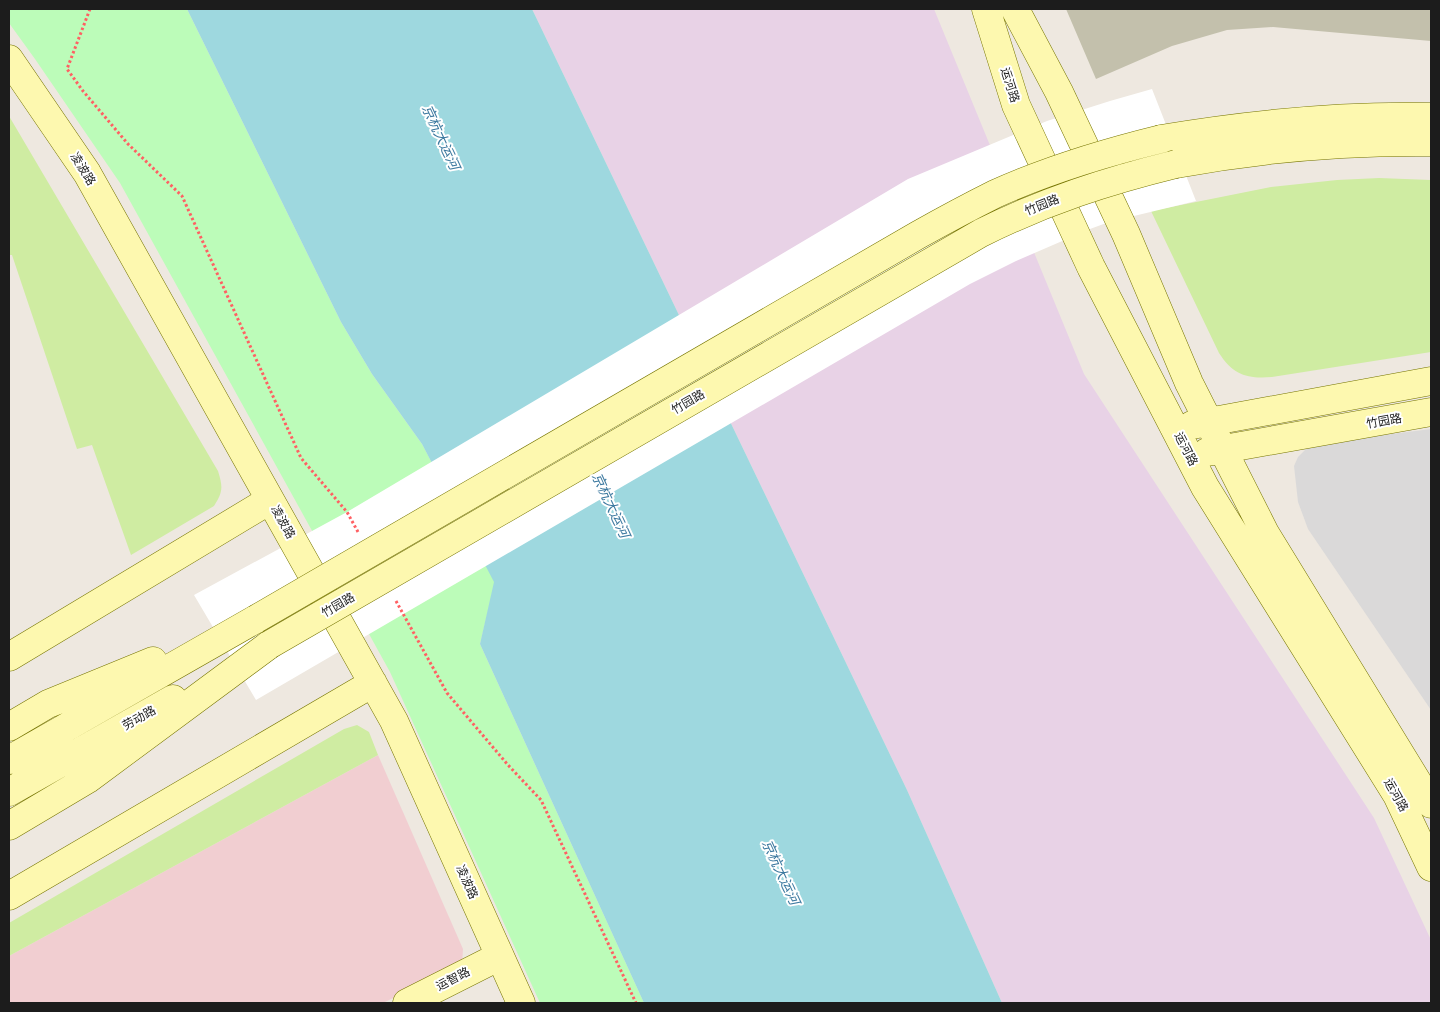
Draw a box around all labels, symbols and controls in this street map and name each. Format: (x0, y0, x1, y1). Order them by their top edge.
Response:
street label: 运河路 (998, 65, 1023, 104)
water label: 京杭大运河 (418, 101, 465, 175)
street label: 凌波路 (68, 149, 99, 188)
street label: 竹园路 (1022, 191, 1061, 218)
street label: 竹园路 (668, 386, 707, 417)
street label: 竹园路 (1365, 410, 1403, 431)
street label: 运河路 (1172, 429, 1201, 468)
water label: 京杭大运河 (588, 469, 635, 543)
street label: 凌波路 (268, 502, 299, 541)
street label: 竹园路 (318, 589, 357, 620)
street label: 劳动路 (119, 702, 158, 733)
street label: 运河路 (1381, 775, 1412, 814)
water label: 京杭大运河 (758, 836, 805, 910)
street label: 凌波路 (453, 862, 482, 901)
street label: 运智路 (433, 964, 472, 993)

